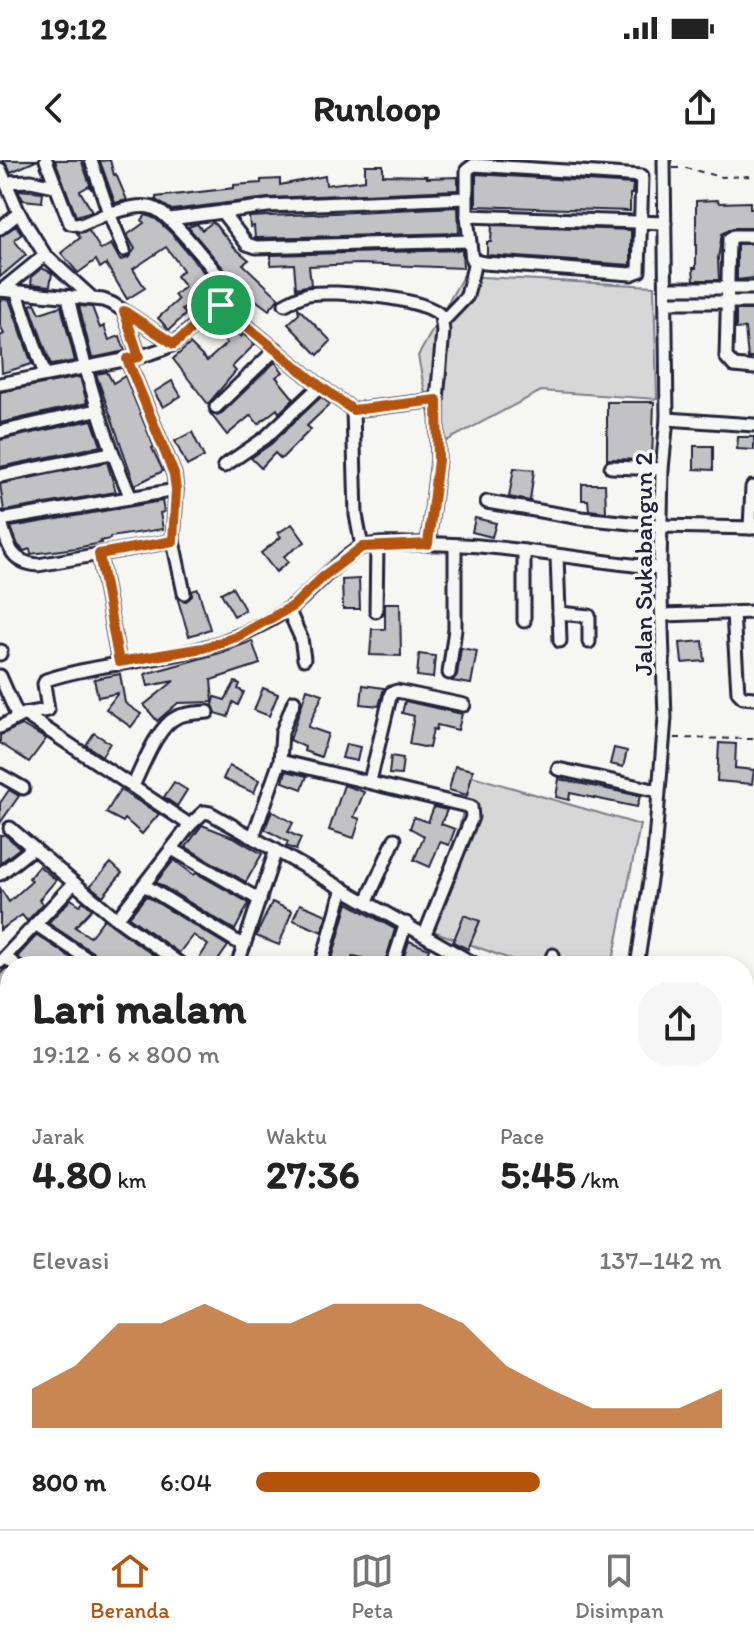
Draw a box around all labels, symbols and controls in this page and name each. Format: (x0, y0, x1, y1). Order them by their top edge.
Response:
text: 19:12 (40, 10, 107, 47)
icon: back (32, 86, 76, 130)
icon: share (678, 86, 722, 130)
text: Runloop (313, 87, 441, 130)
pin (187, 271, 255, 339)
icon: arrive (199, 283, 243, 327)
street label: Jalan Sukabangun 2 (627, 452, 659, 676)
text: Lari malam (32, 981, 246, 1034)
button: share (638, 982, 722, 1066)
text: 19:12 · 6 × 800 m (32, 1038, 220, 1070)
text: Jarak (32, 1123, 85, 1150)
text: Waktu (266, 1123, 327, 1150)
text: Pace (500, 1123, 544, 1150)
text: 4.80 (32, 1150, 112, 1198)
text: 27:36 (266, 1150, 360, 1198)
text: 5:45 (500, 1150, 576, 1198)
text: km (112, 1167, 147, 1194)
text: /km (576, 1167, 619, 1194)
text: Elevasi (32, 1244, 109, 1276)
text: 137–142 m (599, 1244, 722, 1276)
text: 800 m (32, 1466, 106, 1498)
text: 6:04 (160, 1466, 212, 1498)
tab: Beranda (90, 1549, 170, 1624)
tab: Peta (350, 1549, 394, 1624)
tab: Disimpan (575, 1549, 664, 1624)

